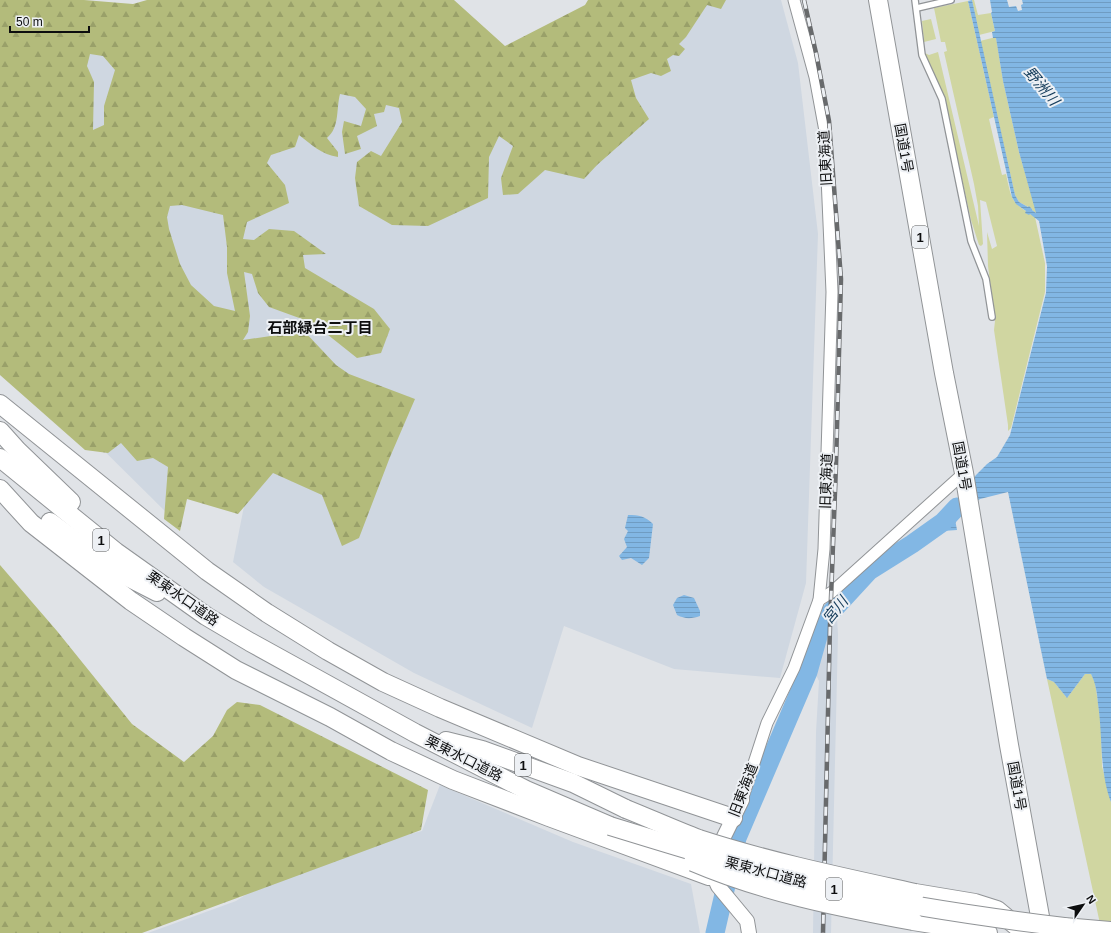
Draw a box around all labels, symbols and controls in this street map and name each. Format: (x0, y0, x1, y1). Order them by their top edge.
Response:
scale bar (10, 8, 89, 34)
text: 50 m (16, 15, 43, 29)
water label: 野洲川 (1021, 63, 1064, 110)
street label: 国道1号 (892, 122, 916, 174)
street label: 旧東海道 (816, 130, 834, 186)
road number: 1 (912, 226, 928, 248)
district label: 石部緑台二丁目 (267, 319, 373, 336)
street label: 国道1号 (950, 440, 974, 492)
street label: 旧東海道 (817, 453, 835, 509)
road number: 1 (93, 529, 109, 551)
street label: 栗東水口道路 (144, 567, 222, 629)
water label: 宮川 (819, 591, 852, 627)
street label: 栗東水口道路 (423, 732, 505, 784)
road number: 1 (515, 754, 531, 776)
street label: 国道1号 (1005, 760, 1029, 812)
street label: 旧東海道 (725, 761, 761, 819)
street label: 栗東水口道路 (723, 853, 809, 891)
road number: 1 (826, 878, 842, 900)
north arrow (1063, 885, 1103, 925)
text: N (1084, 893, 1099, 906)

